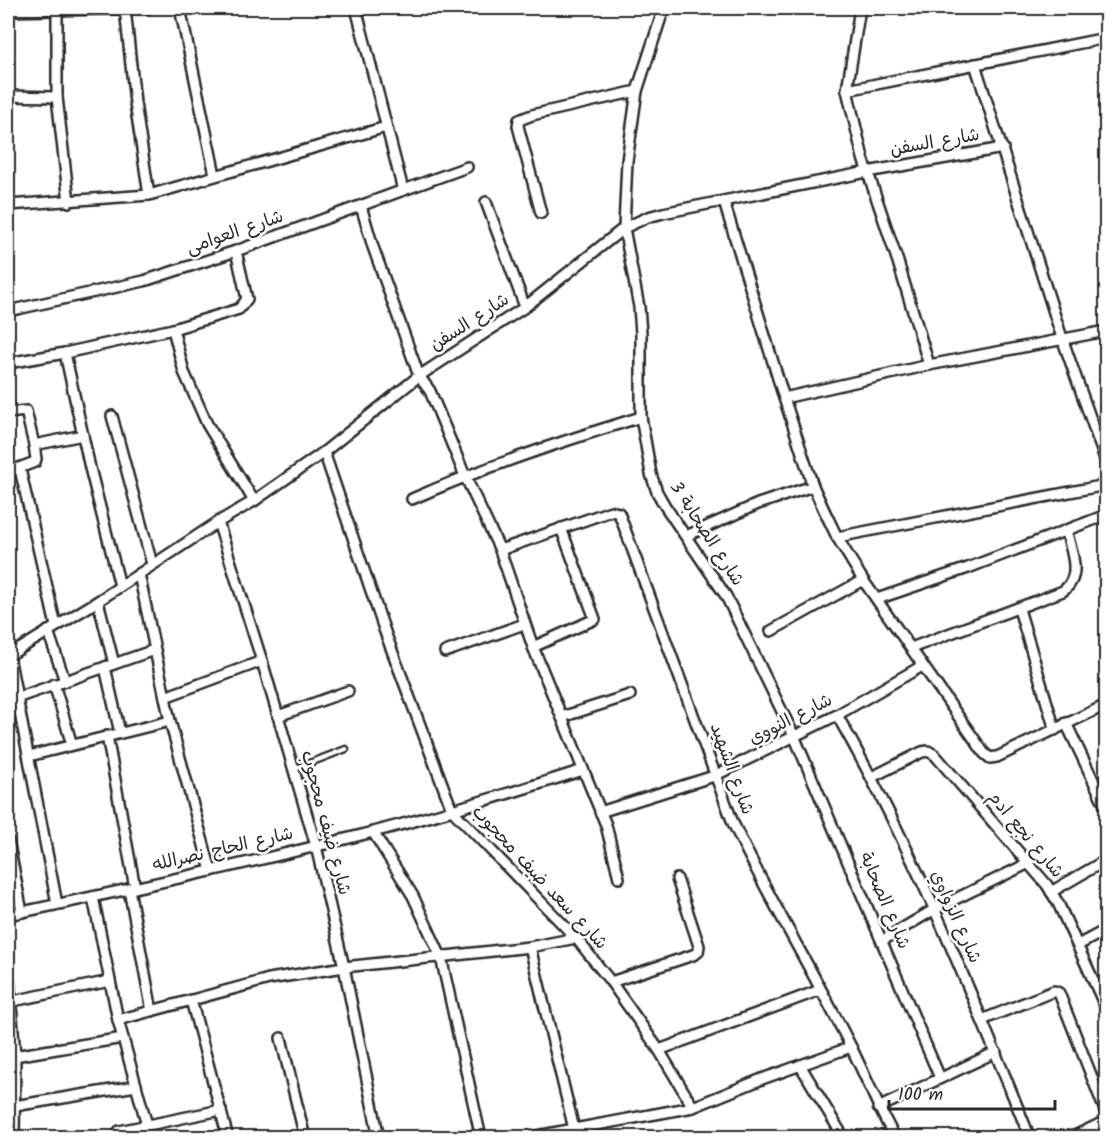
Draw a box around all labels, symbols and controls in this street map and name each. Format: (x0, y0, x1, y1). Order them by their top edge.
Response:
street label: شارع السفن (888, 121, 982, 165)
street label: شارع العوامى (182, 203, 288, 263)
street label: شارع السفن (424, 286, 516, 360)
street label: شارع الصحابة 3 (661, 476, 751, 592)
street label: شارع النووي (744, 686, 838, 754)
street label: شارع الشهيد (701, 719, 761, 819)
street label: شارع ضيف محجوب (292, 747, 358, 899)
street label: شارع نجع ادم (980, 785, 1070, 885)
street label: شارع سعد ضيف محجوب (464, 799, 614, 957)
street label: شارع الحاج نصرالله (150, 820, 296, 880)
street label: شارع الصحابة (851, 848, 917, 954)
street label: شارع الزواوي (922, 866, 988, 968)
scale bar (889, 1073, 1056, 1111)
text: 100 m (898, 1081, 943, 1110)

